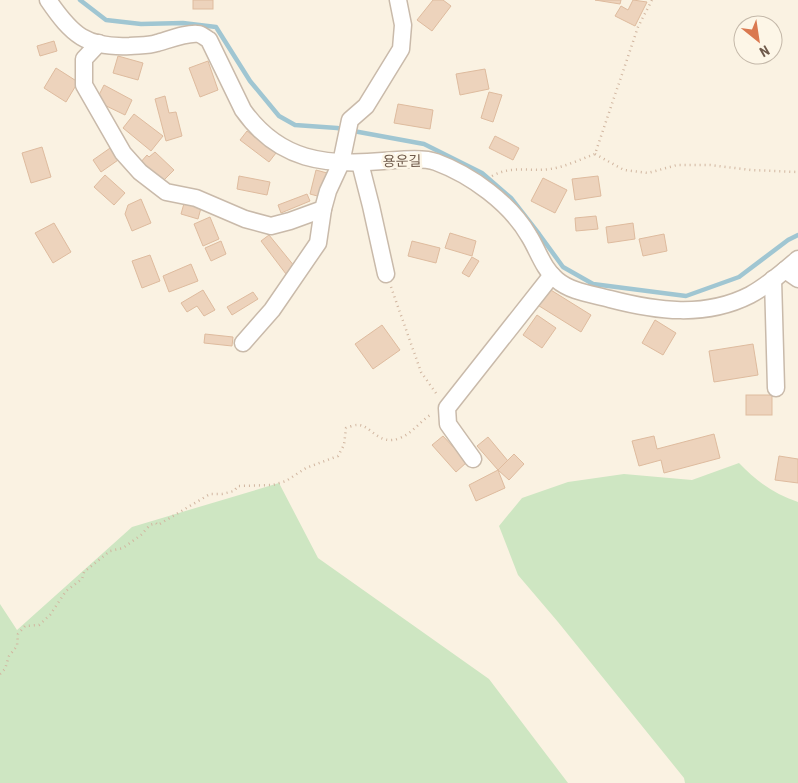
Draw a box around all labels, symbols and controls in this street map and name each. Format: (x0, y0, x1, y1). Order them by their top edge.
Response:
north arrow (733, 15, 783, 65)
text: N (757, 42, 772, 60)
street label: 용운길 (383, 153, 421, 169)

